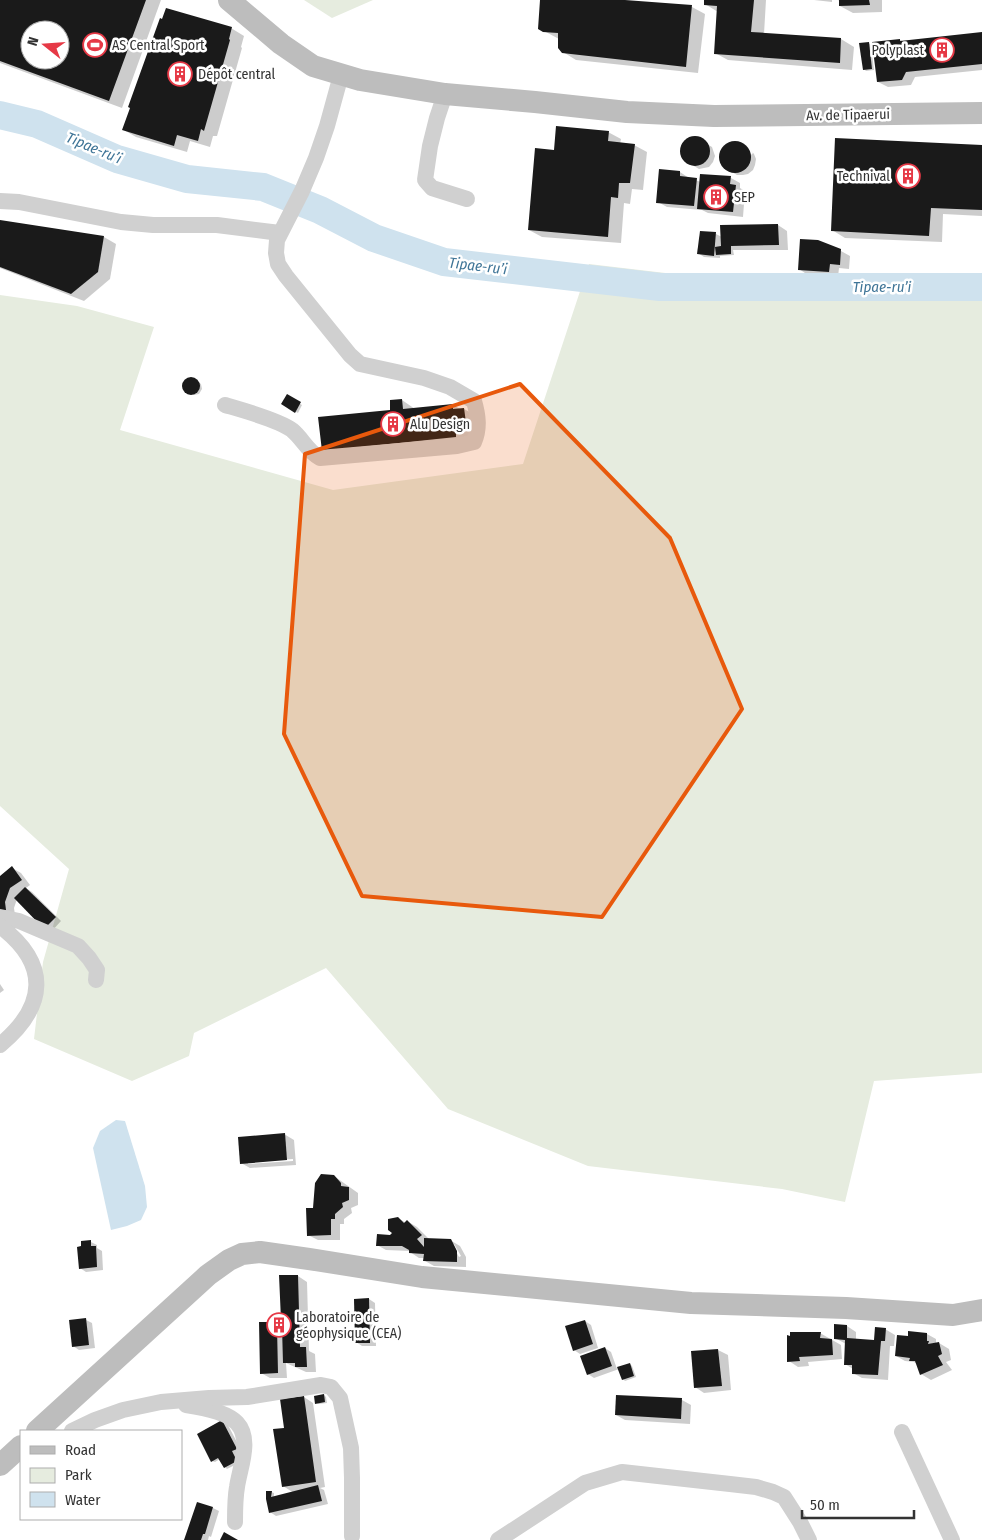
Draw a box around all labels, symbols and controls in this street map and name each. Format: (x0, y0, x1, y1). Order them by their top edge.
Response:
north arrow (20, 20, 70, 70)
sports icon: AS Central Sport (82, 32, 108, 58)
text: N (24, 35, 42, 48)
place label: AS Central Sport (112, 37, 205, 54)
building icon: Polyplast (929, 37, 955, 63)
place label: Polyplast (872, 42, 924, 59)
building icon: Dépôt central (167, 61, 193, 87)
place label: Dépôt central (198, 66, 275, 83)
street label: Av. de Tipaerui (806, 106, 890, 124)
water label: Tipae-ru’i (63, 128, 125, 168)
building icon: Technival (895, 163, 921, 189)
place label: Technival (837, 168, 890, 185)
building icon: SEP (703, 184, 729, 210)
place label: SEP (734, 189, 755, 206)
water label: Tipae-ru’i (448, 253, 508, 279)
water label: Tipae-ru’i (853, 278, 912, 296)
building icon: Alu Design (380, 411, 406, 437)
place label: Alu Design (410, 416, 470, 433)
place label: Laboratoire de géophysique (CEA) (296, 1309, 401, 1342)
building icon: Laboratoire de géophysique (CEA) (266, 1312, 292, 1338)
legend (20, 1430, 182, 1520)
text: Road (65, 1441, 96, 1459)
text: Park (65, 1466, 92, 1484)
scale bar (802, 1488, 914, 1520)
text: Water (65, 1491, 101, 1509)
text: 50 m (810, 1496, 840, 1514)

